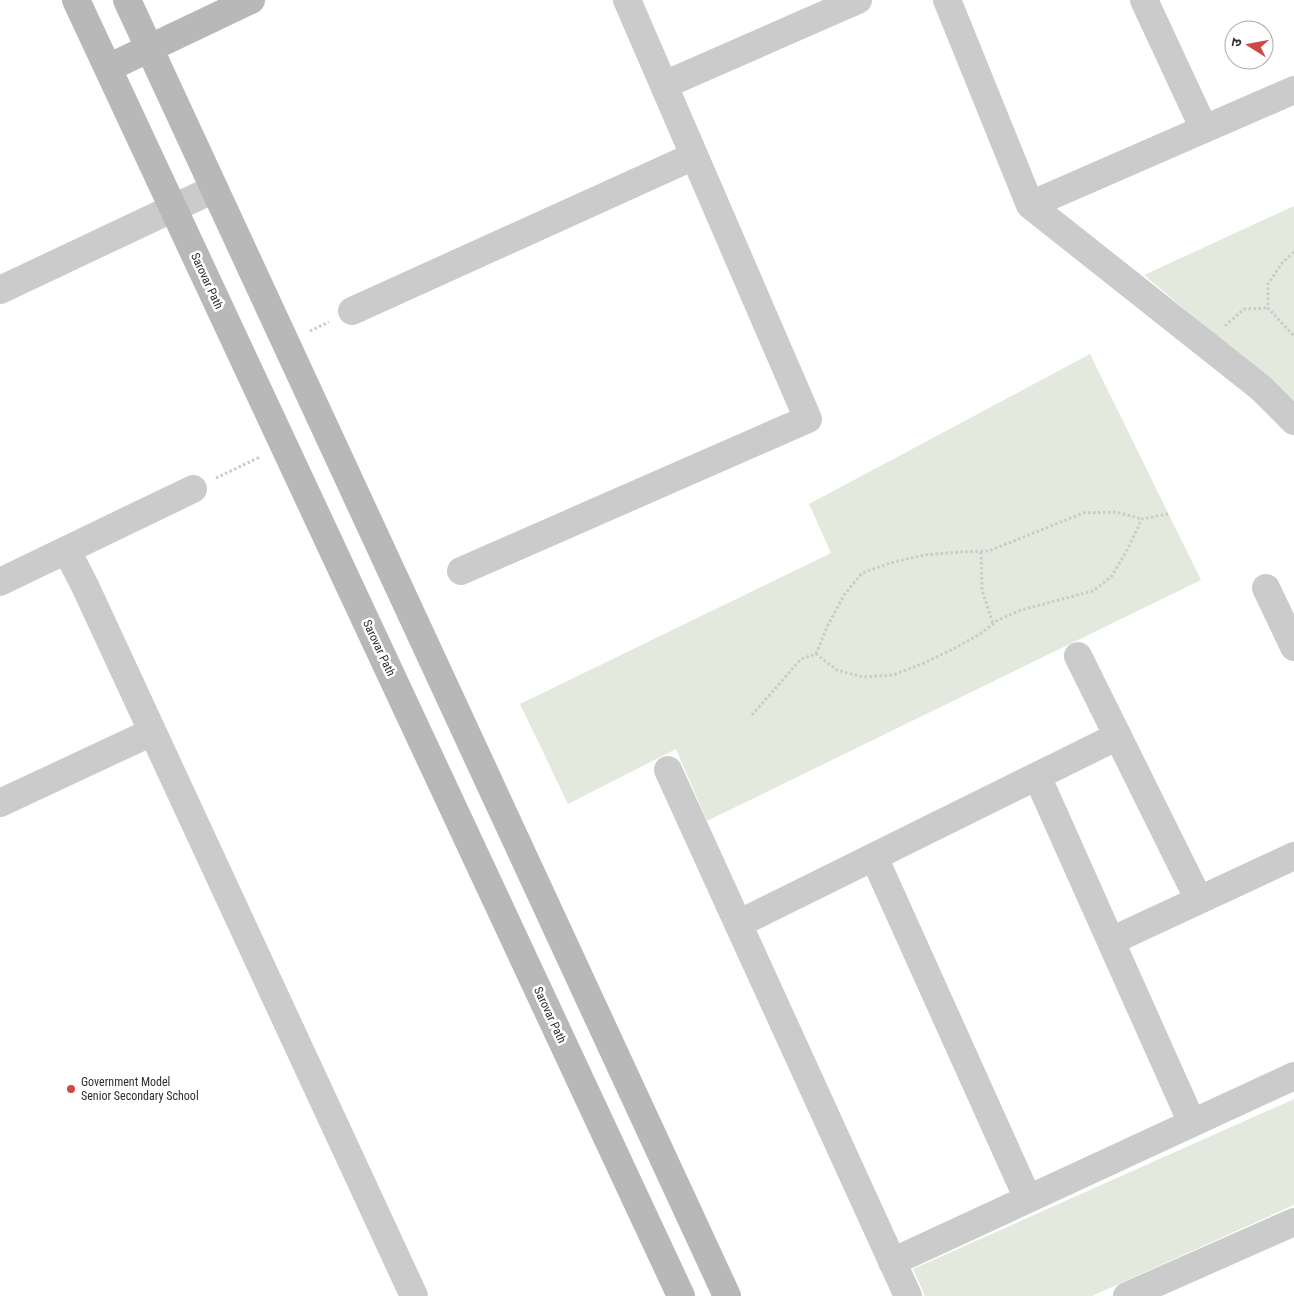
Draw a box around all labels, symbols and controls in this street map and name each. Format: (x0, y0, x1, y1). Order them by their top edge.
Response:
north arrow (1224, 20, 1274, 70)
text: उ (1228, 36, 1245, 48)
street label: Sarovar Path (188, 251, 226, 311)
street label: Sarovar Path (360, 618, 398, 678)
street label: Sarovar Path (531, 985, 569, 1045)
place label: Government Model Senior Secondary School (81, 1075, 199, 1103)
marker: Government Model Senior Secondary School (65, 1083, 77, 1095)

